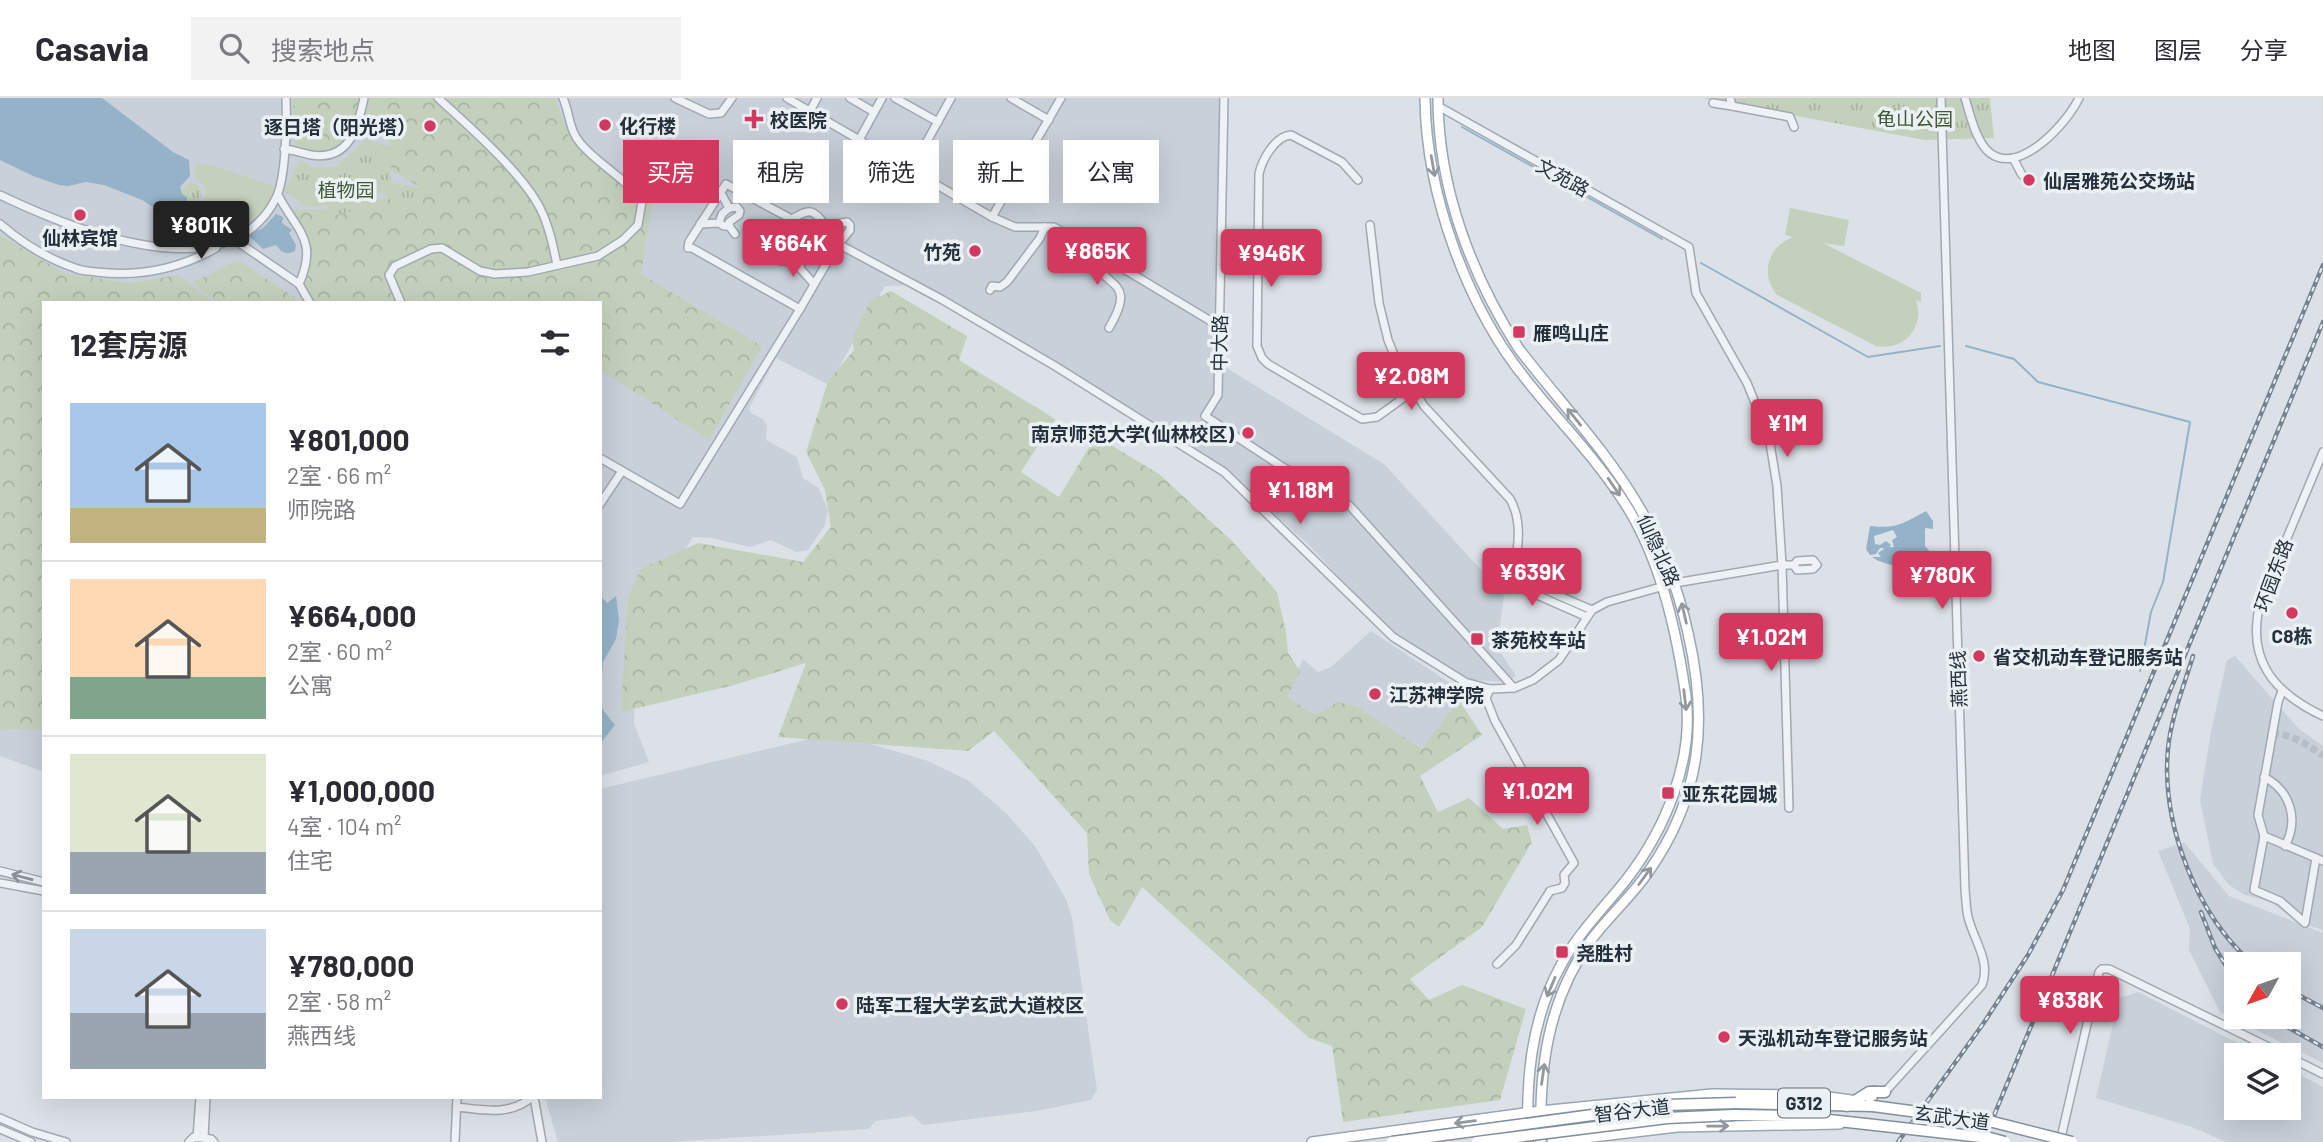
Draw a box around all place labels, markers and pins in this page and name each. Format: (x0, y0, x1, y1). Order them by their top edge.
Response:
place label: 校医院 (770, 108, 827, 131)
marker: 校医院 (744, 109, 764, 129)
place label: 化行楼 (619, 114, 676, 137)
place label: 逐日塔（阳光塔） (264, 115, 416, 138)
marker: 化行楼 (597, 117, 613, 133)
marker: 逐日塔（阳光塔） (422, 118, 438, 134)
place label: 仙居雅苑公交场站 (2043, 169, 2195, 192)
marker: 仙居雅苑公交场站 (2021, 172, 2037, 188)
pin: ¥801K (152, 202, 250, 261)
marker: 仙林宾馆 (72, 207, 88, 223)
pin: ¥664K (744, 220, 842, 279)
place label: 仙林宾馆 (42, 226, 118, 249)
pin: ¥865K (1048, 228, 1146, 287)
pin: ¥946K (1222, 230, 1320, 289)
place label: 竹苑 (923, 240, 961, 263)
marker: 竹苑 (967, 243, 983, 259)
place label: 雁鸣山庄 (1533, 321, 1609, 344)
marker: 雁鸣山庄 (1511, 324, 1527, 340)
pin: ¥2.08M (1354, 352, 1468, 412)
pin: ¥1M (1753, 400, 1821, 459)
place label: 南京师范大学(仙林校区) (1031, 422, 1234, 445)
marker: 南京师范大学(仙林校区) (1240, 425, 1256, 441)
pin: ¥1.18M (1243, 466, 1357, 526)
pin: ¥639K (1483, 548, 1581, 608)
pin: ¥780K (1893, 552, 1991, 611)
marker: C8栋 (2284, 605, 2300, 621)
pin: ¥1.02M (1714, 614, 1828, 673)
place label: C8栋 (2272, 624, 2312, 647)
place label: 茶苑校车站 (1491, 628, 1586, 651)
marker: 茶苑校车站 (1469, 631, 1485, 647)
place label: 省交机动车登记服务站 (1993, 645, 2183, 668)
marker: 省交机动车登记服务站 (1971, 648, 1987, 664)
place label: 江苏神学院 (1389, 683, 1484, 706)
marker: 江苏神学院 (1367, 686, 1383, 702)
pin: ¥1.02M (1480, 768, 1594, 827)
place label: 亚东花园城 (1682, 782, 1777, 805)
marker: 亚东花园城 (1660, 785, 1676, 801)
place label: 尧胜村 (1576, 941, 1633, 964)
marker: 尧胜村 (1554, 944, 1570, 960)
pin: ¥838K (2021, 976, 2119, 1036)
place label: 陆军工程大学玄武大道校区 (856, 993, 1084, 1016)
marker: 陆军工程大学玄武大道校区 (834, 996, 850, 1012)
place label: 天泓机动车登记服务站 (1738, 1026, 1928, 1049)
marker: 天泓机动车登记服务站 (1716, 1029, 1732, 1045)

